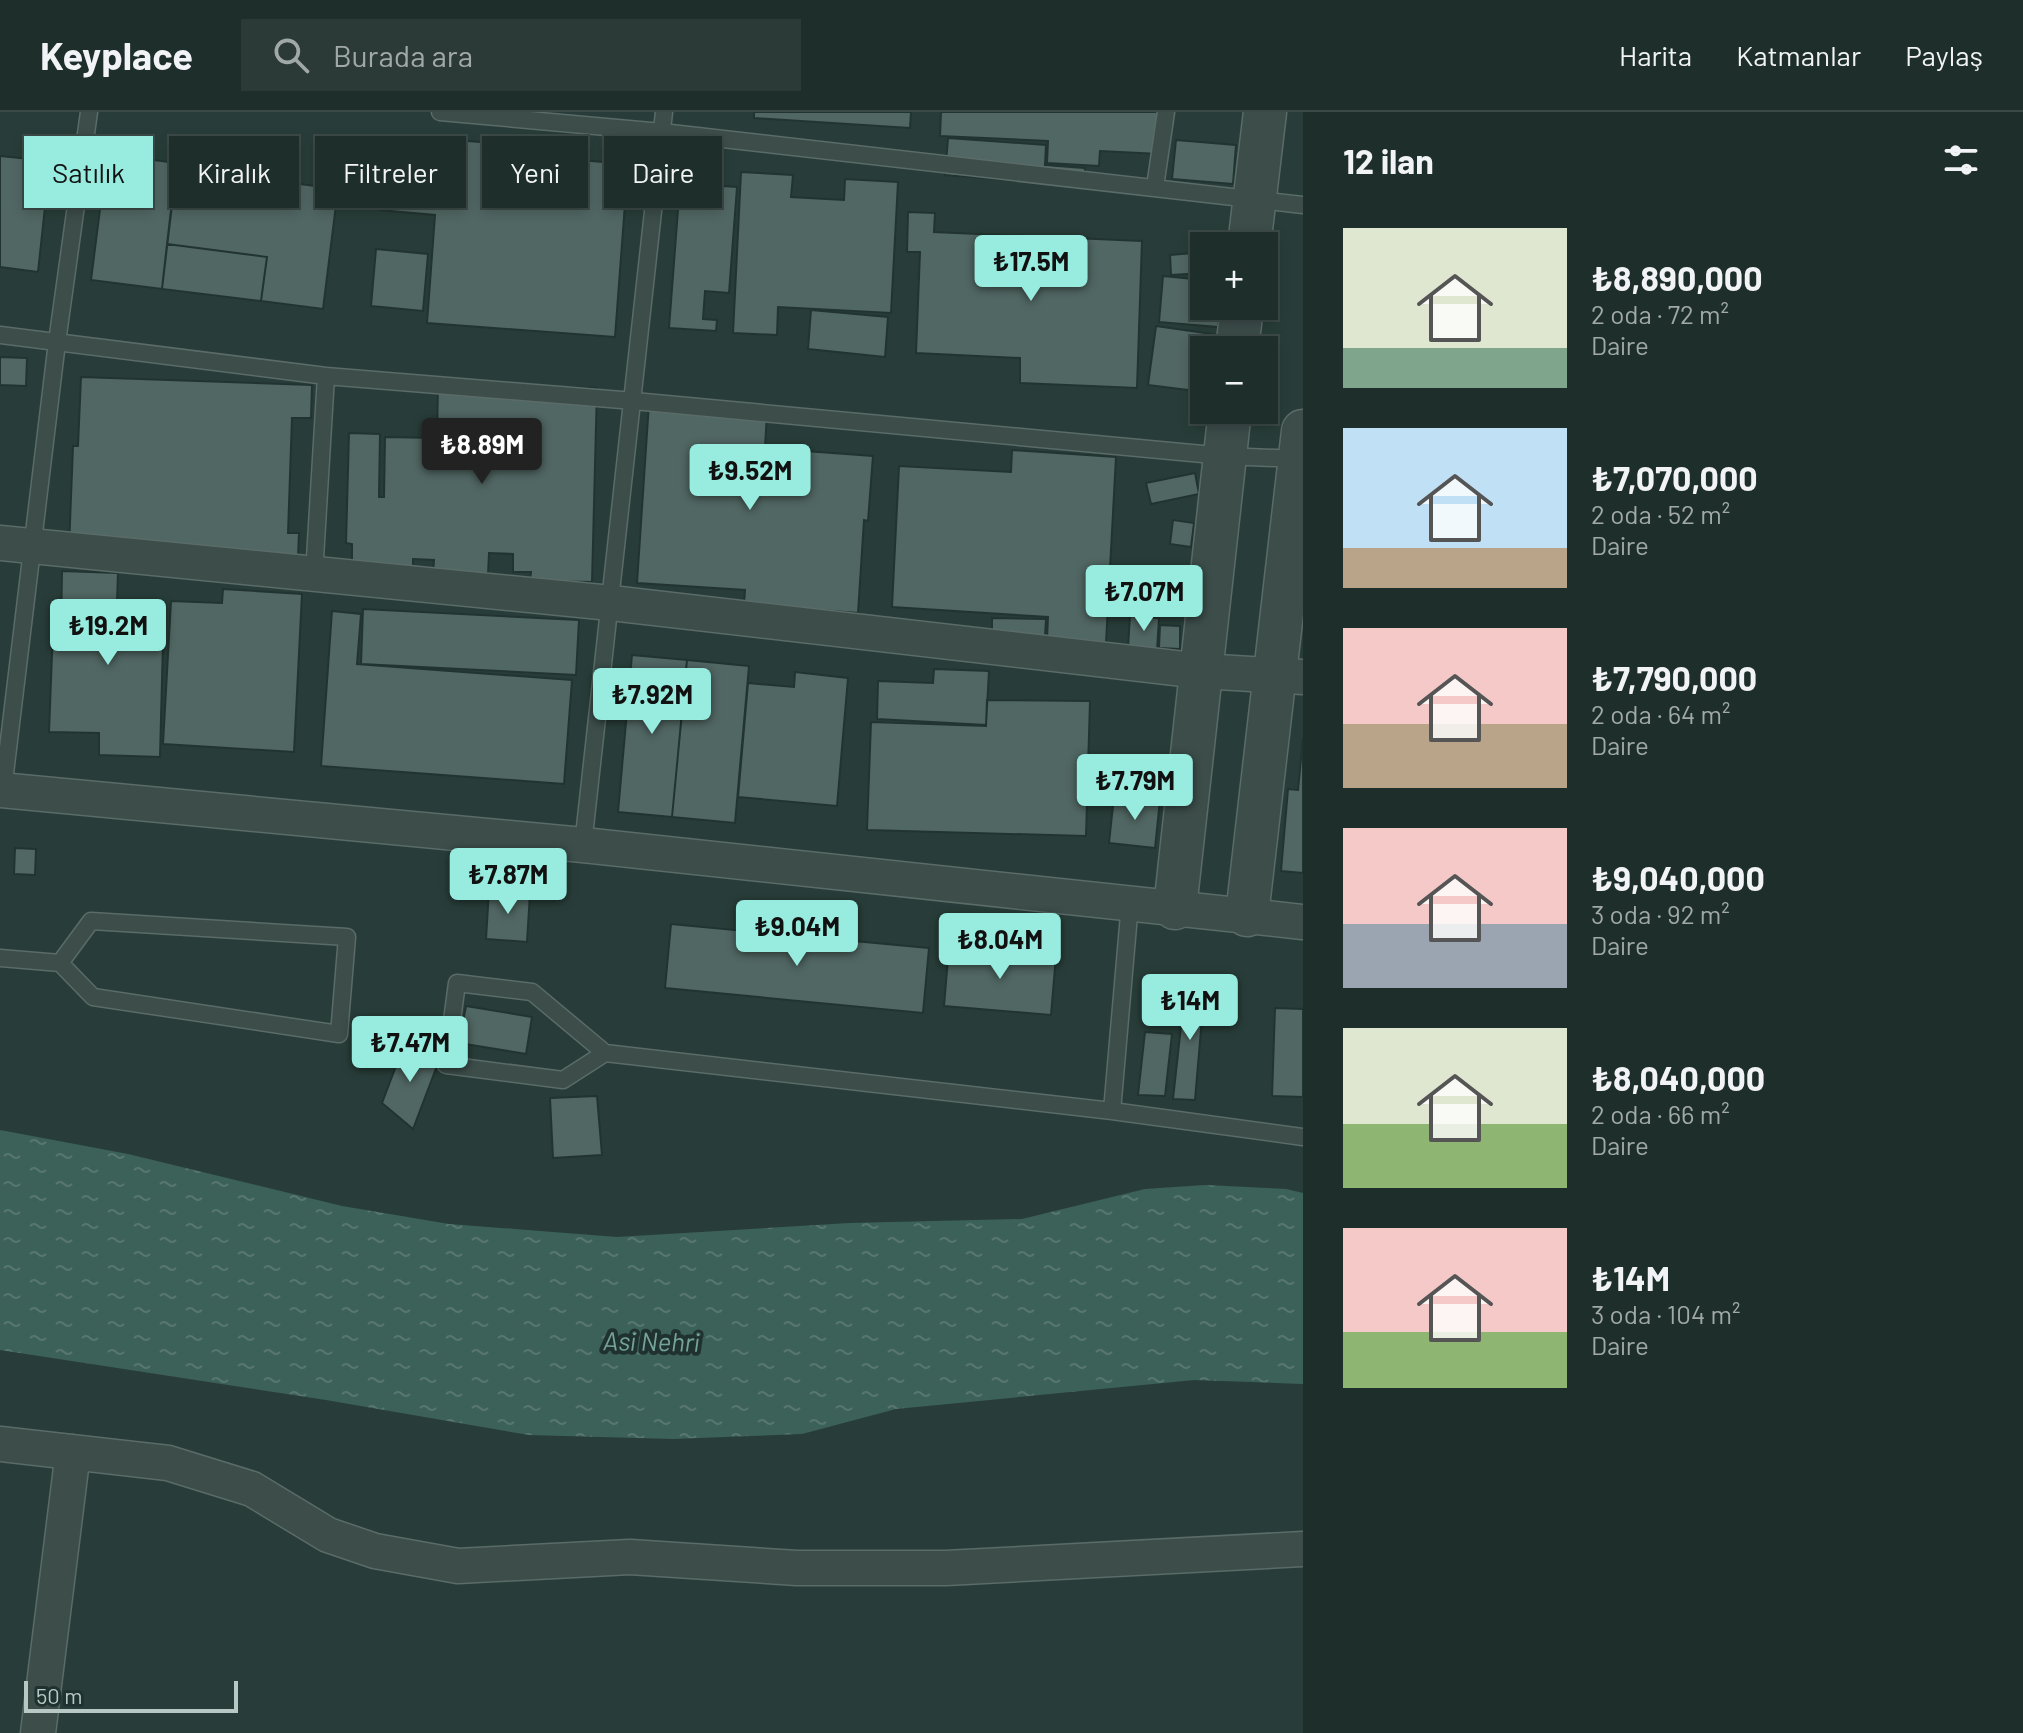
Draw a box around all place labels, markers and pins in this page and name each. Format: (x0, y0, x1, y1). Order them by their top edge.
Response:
pin: ₺17.5M (966, 235, 1096, 303)
pin: ₺8.89M (417, 418, 547, 486)
pin: ₺9.52M (685, 444, 815, 512)
pin: ₺7.07M (1079, 565, 1209, 633)
pin: ₺19.2M (43, 599, 173, 667)
pin: ₺7.92M (587, 668, 717, 736)
pin: ₺7.79M (1070, 754, 1200, 822)
pin: ₺7.87M (443, 848, 573, 916)
pin: ₺9.04M (732, 900, 862, 968)
pin: ₺8.04M (935, 913, 1065, 981)
pin: ₺14M (1143, 974, 1237, 1042)
pin: ₺7.47M (345, 1016, 475, 1084)

